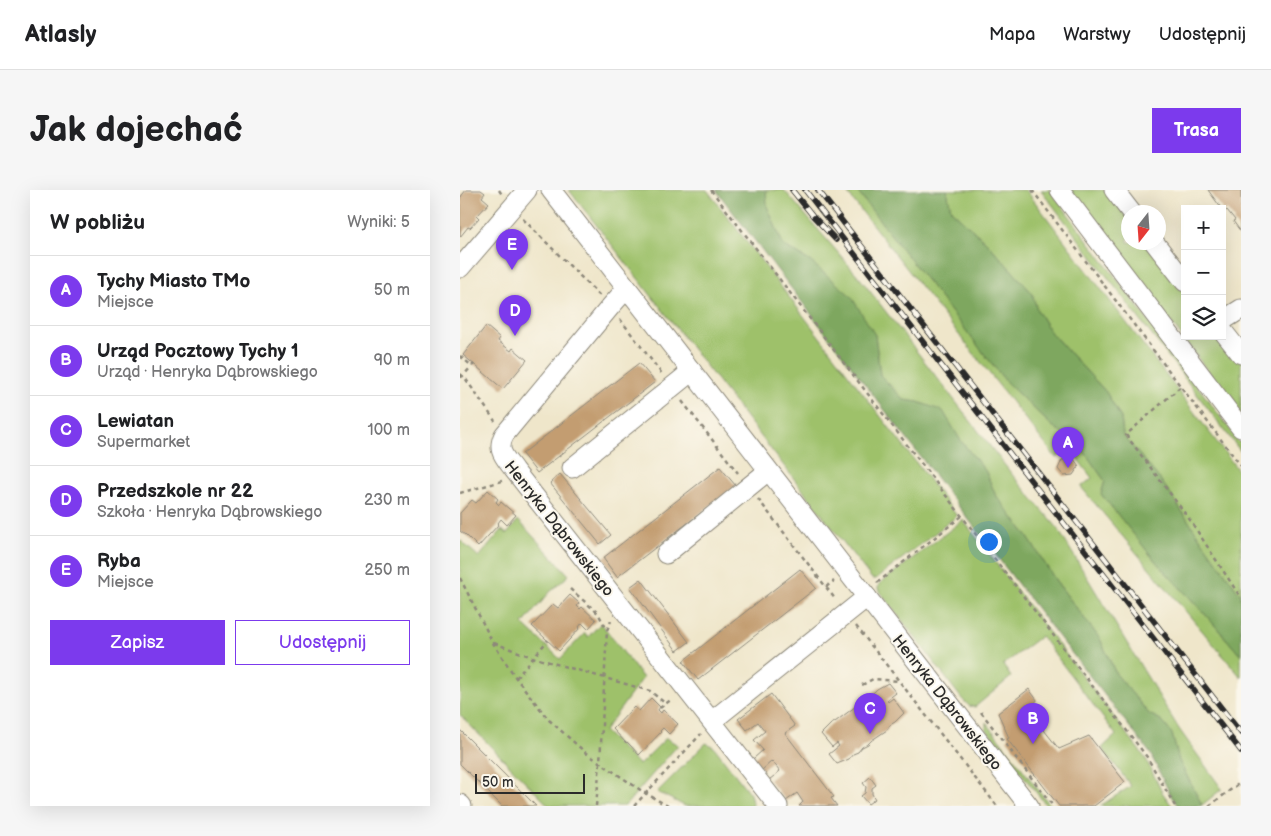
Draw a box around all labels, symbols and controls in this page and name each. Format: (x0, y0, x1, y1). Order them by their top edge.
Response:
text: Atlasly (25, 20, 96, 49)
text: Mapa (989, 24, 1035, 45)
text: Warstwy (1063, 24, 1131, 45)
text: Udostępnij (1159, 24, 1246, 45)
button: Trasa (1152, 108, 1241, 153)
text: Jak dojechać (30, 109, 243, 152)
north arrow (1121, 205, 1166, 250)
map controls (1181, 205, 1226, 340)
button: + (1181, 205, 1226, 250)
text: W pobliżu (50, 210, 145, 235)
text: Wyniki: 5 (347, 213, 410, 232)
pin: E (496, 229, 528, 270)
button: − (1181, 250, 1226, 295)
text: Tychy Miasto TMo (97, 270, 250, 293)
text: A (61, 281, 71, 300)
text: 50 m (374, 281, 410, 300)
text: Miejsce (97, 293, 154, 312)
pin: D (499, 295, 531, 336)
button: layers (1181, 295, 1226, 340)
text: Urząd Pocztowy Tychy 1 (97, 340, 299, 363)
text: B (60, 351, 72, 370)
text: 90 m (374, 351, 410, 370)
text: Urząd · Henryka Dąbrowskiego (97, 363, 318, 382)
text: Lewiatan (97, 410, 174, 433)
text: C (60, 421, 72, 440)
text: 100 m (367, 421, 410, 440)
pin: A (1052, 427, 1084, 468)
text: Supermarket (97, 433, 190, 452)
street label: Henryka Dąbrowskiego (500, 457, 618, 601)
text: Przedszkole nr 22 (97, 480, 253, 503)
text: D (60, 491, 72, 510)
text: 230 m (364, 491, 410, 510)
text: Szkoła · Henryka Dąbrowskiego (97, 503, 322, 522)
your location (976, 529, 1002, 555)
text: Ryba (97, 550, 141, 573)
text: E (61, 561, 71, 580)
text: 250 m (364, 561, 410, 580)
text: Miejsce (97, 573, 154, 592)
button: Zapisz (50, 620, 225, 665)
button: Udostępnij (235, 620, 410, 665)
street label: Henryka Dąbrowskiego (888, 631, 1006, 775)
pin: C (854, 693, 886, 734)
pin: B (1017, 703, 1049, 744)
scale bar (475, 771, 585, 794)
text: 50 m (482, 774, 514, 791)

